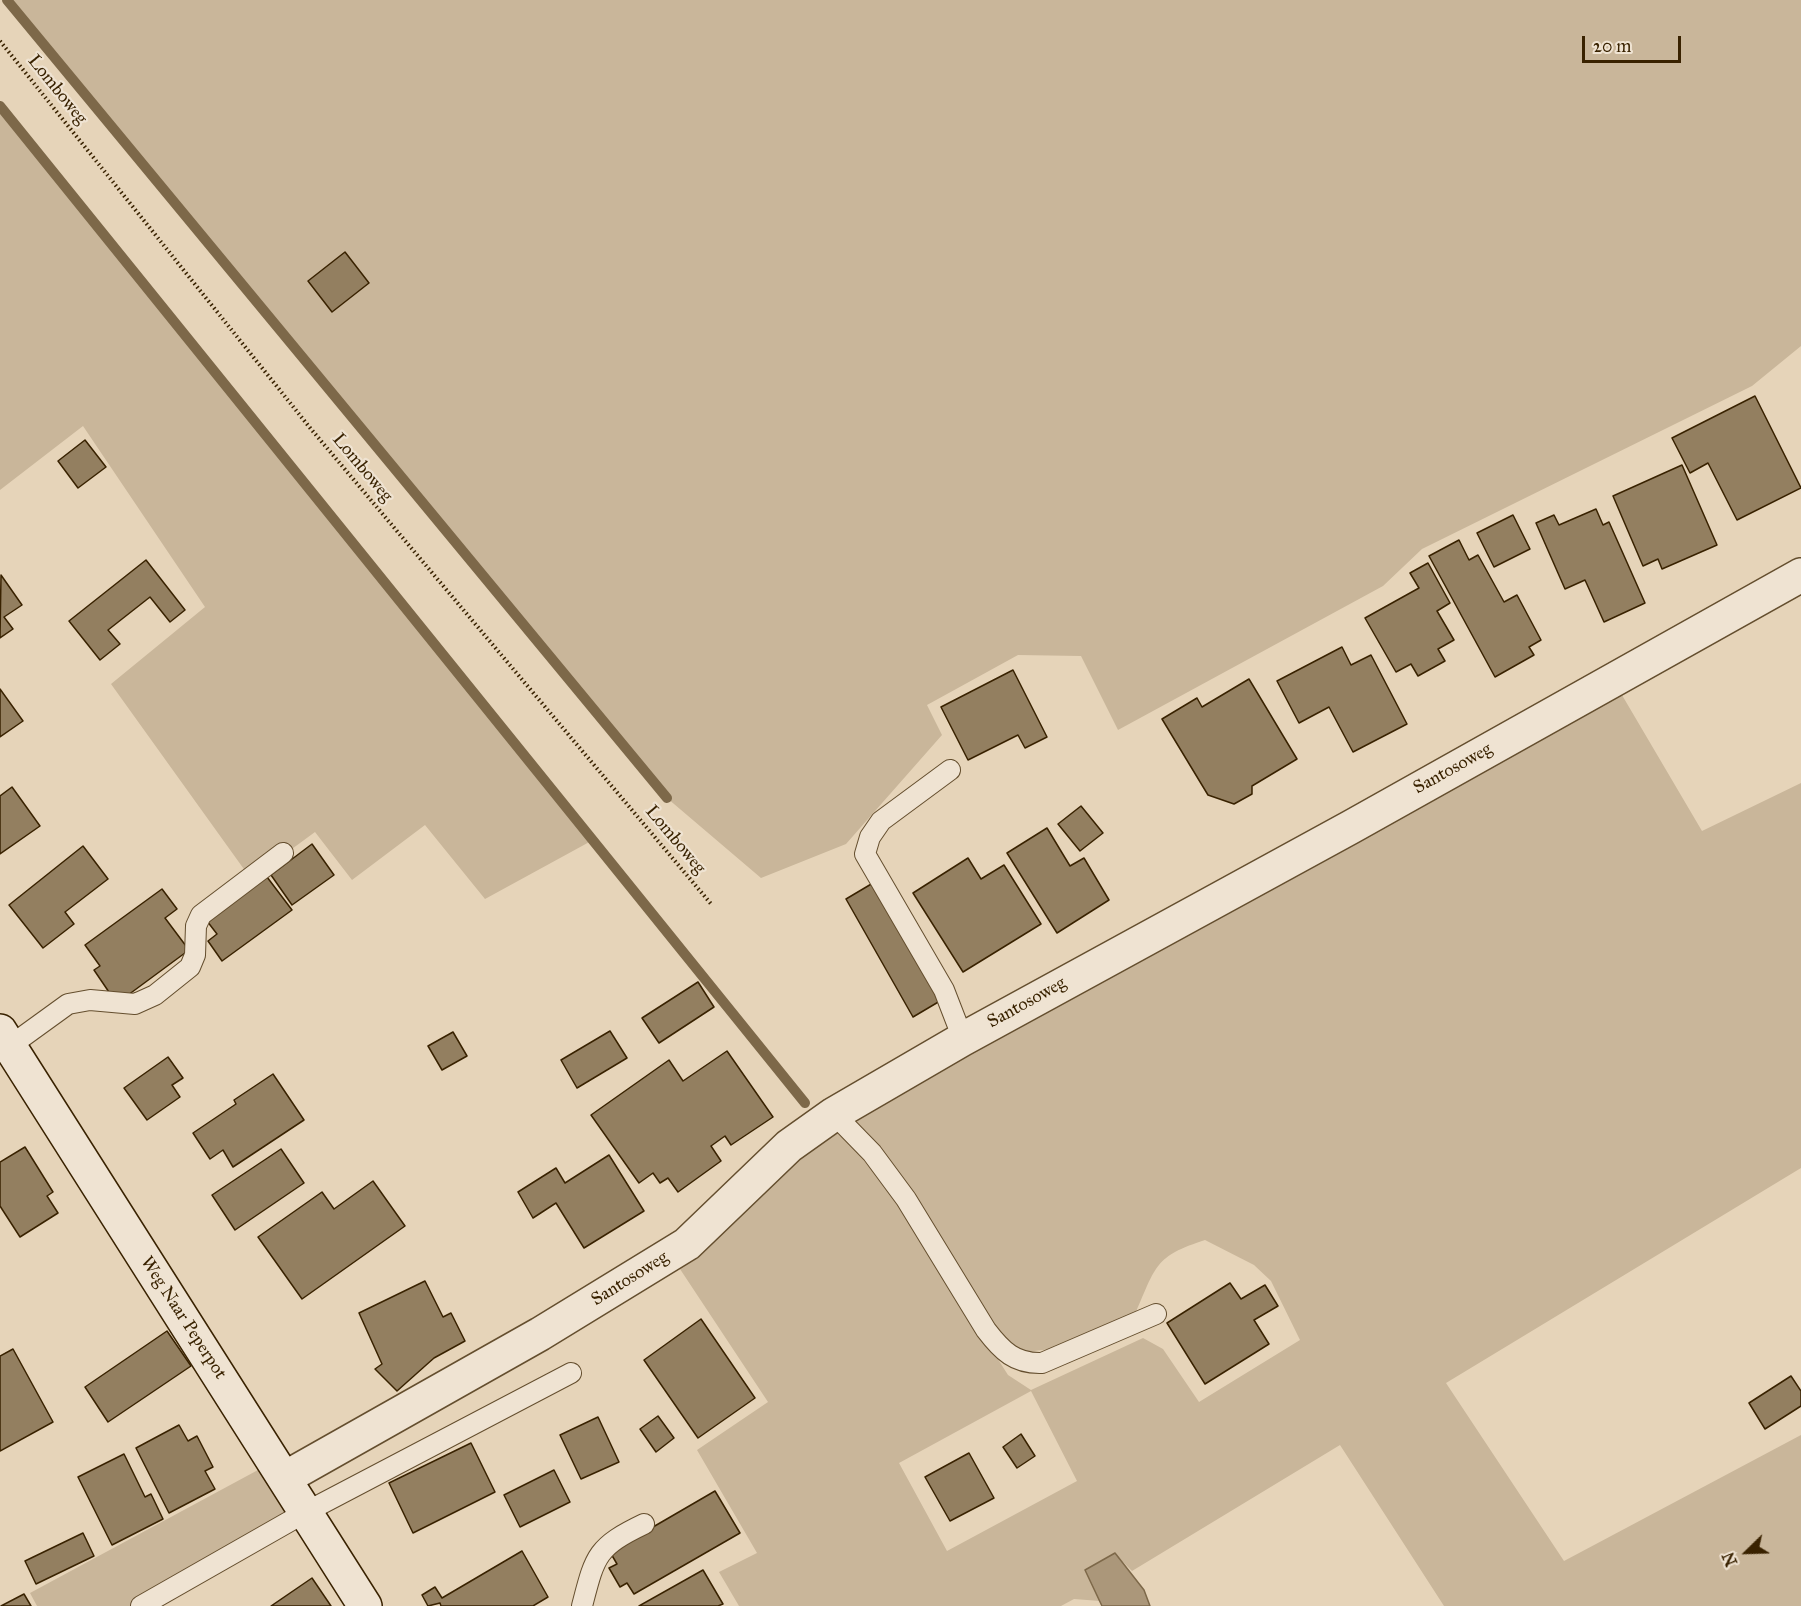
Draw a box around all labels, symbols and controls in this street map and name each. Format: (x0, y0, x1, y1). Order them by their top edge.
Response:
scale bar (1585, 24, 1684, 62)
text: 20 m (1593, 35, 1631, 57)
street label: Lomboweg (23, 51, 91, 129)
street label: Lomboweg (327, 429, 397, 507)
street label: Santosoweg (1410, 739, 1496, 799)
street label: Lomboweg (640, 801, 710, 879)
street label: Santosoweg (984, 973, 1070, 1033)
street label: Santosoweg (588, 1247, 672, 1311)
street label: Weg Naar Peperpot (135, 1253, 231, 1383)
north arrow (1717, 1522, 1777, 1582)
text: N (1719, 1549, 1741, 1569)

